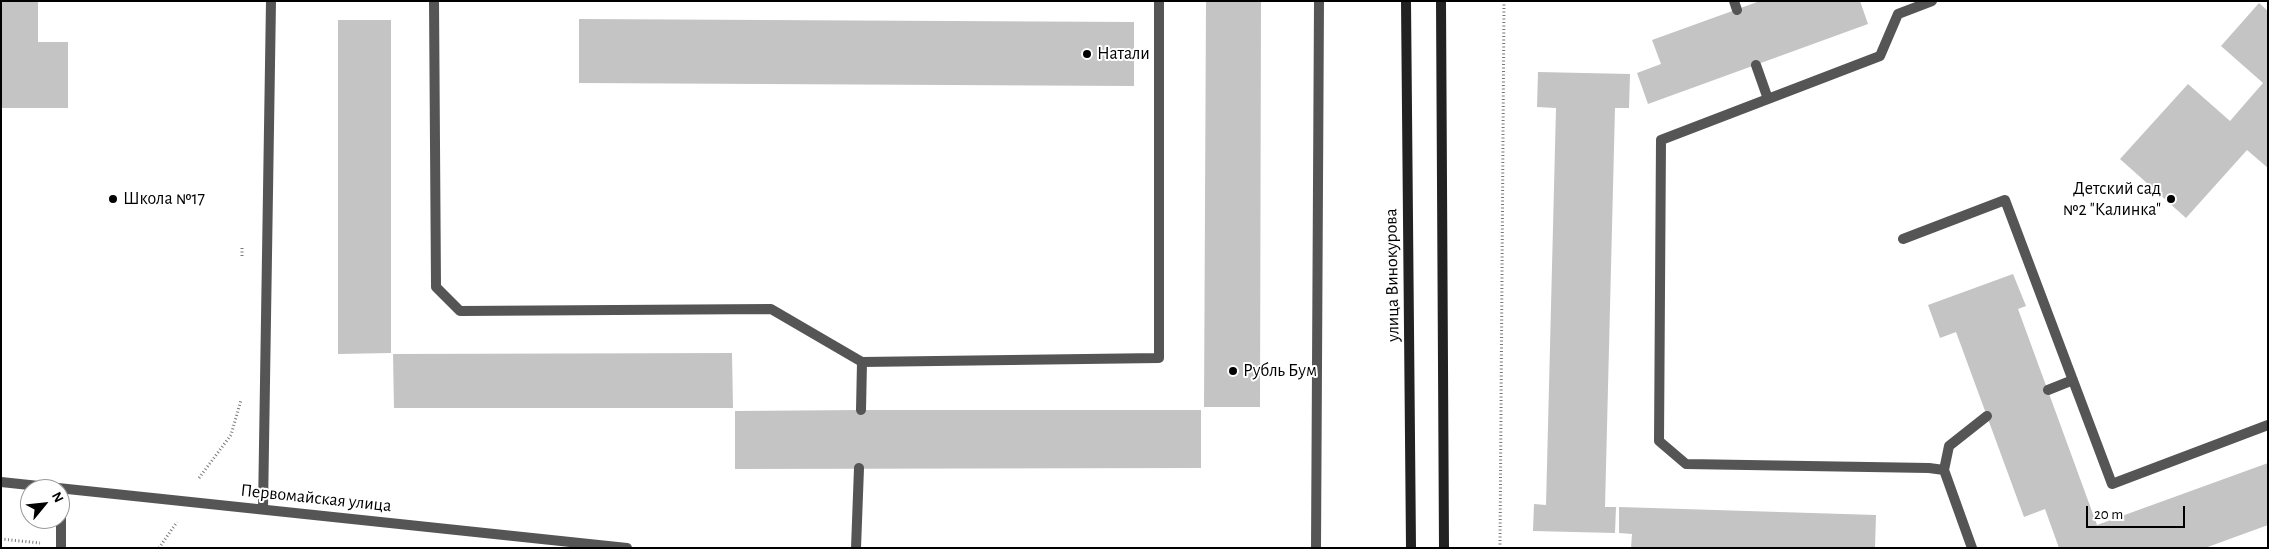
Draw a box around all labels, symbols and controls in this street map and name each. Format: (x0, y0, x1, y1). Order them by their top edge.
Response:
place label: Натали (1097, 43, 1150, 65)
marker: Натали (1081, 48, 1093, 60)
place label: Детский сад №2 "Калинка" (2063, 178, 2161, 220)
place label: Школа №17 (123, 188, 205, 210)
marker: Школа №17 (107, 193, 119, 205)
marker: Детский сад №2 "Калинка" (2165, 193, 2177, 205)
street label: улица Винокурова (1380, 208, 1404, 342)
place label: Рубль Бум (1243, 360, 1317, 382)
marker: Рубль Бум (1227, 365, 1239, 377)
north arrow (20, 479, 70, 529)
street label: Первомайская улица (239, 479, 393, 517)
text: N (49, 490, 66, 505)
scale bar (2089, 496, 2188, 528)
text: 20 m (2094, 507, 2123, 522)

